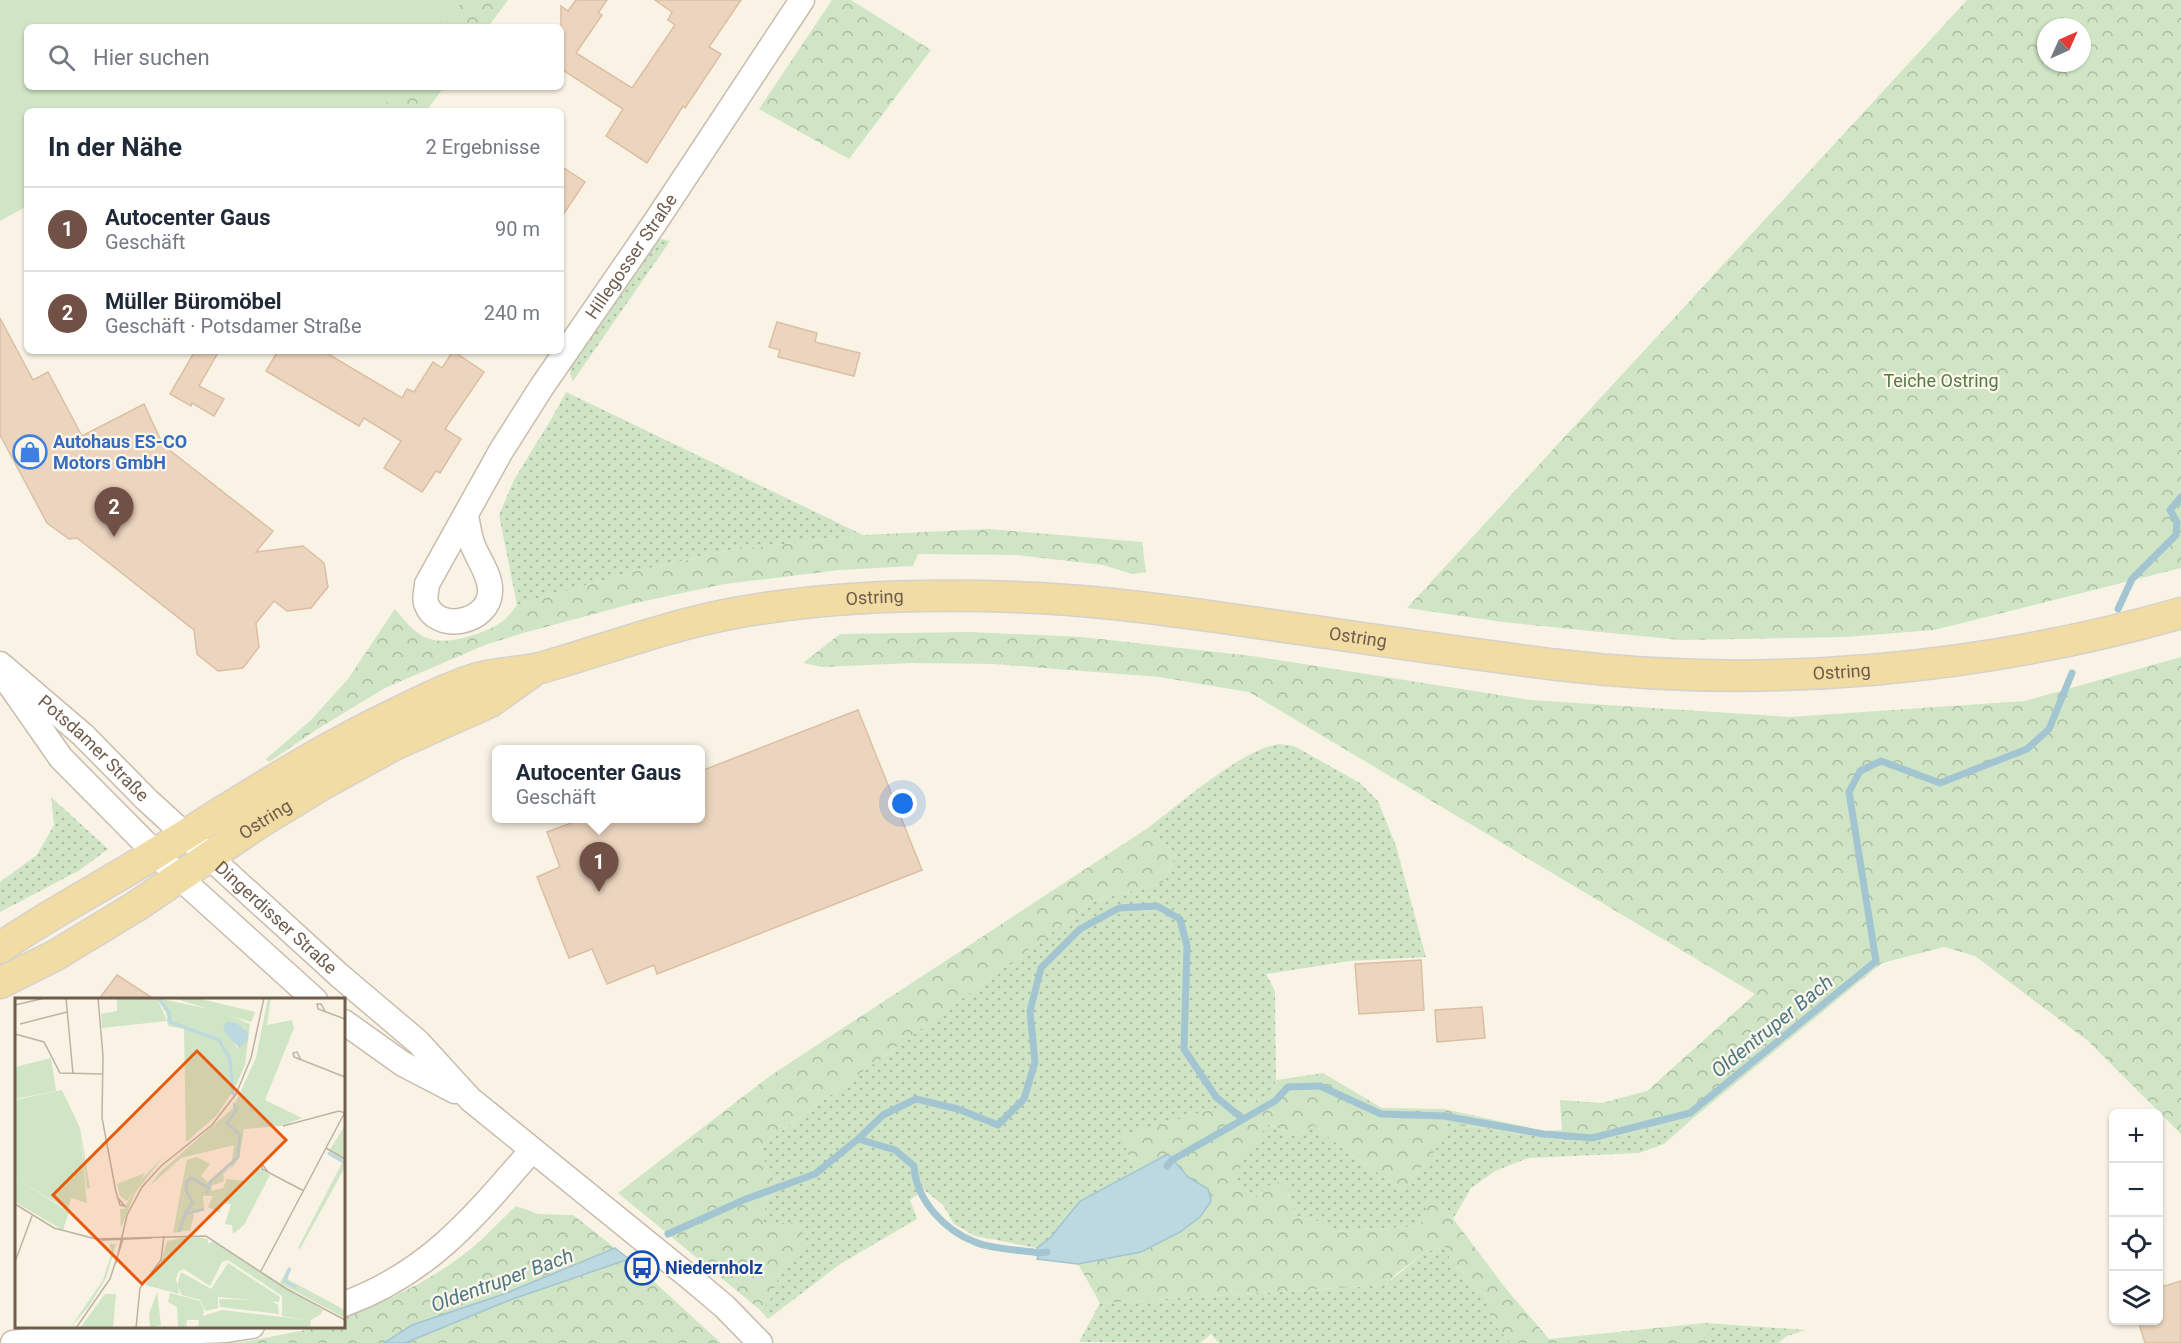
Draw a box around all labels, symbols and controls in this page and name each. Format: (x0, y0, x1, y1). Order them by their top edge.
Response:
north arrow (2037, 18, 2091, 72)
search box (24, 24, 564, 90)
icon: search (45, 41, 78, 74)
text: Hier suchen (93, 45, 210, 70)
text: In der Nähe (48, 132, 182, 162)
text: 2 Ergebnisse (426, 135, 540, 159)
street label: Hillegosser Straße (581, 190, 681, 323)
text: Autocenter Gaus (105, 205, 270, 230)
text: 1 (62, 217, 73, 241)
text: 90 m (495, 217, 540, 241)
text: Geschäft (105, 230, 185, 254)
text: Müller Büromöbel (105, 289, 282, 314)
text: 2 (62, 301, 73, 325)
text: 240 m (484, 301, 540, 325)
text: Geschäft · Potsdamer Straße (105, 314, 362, 338)
park label: Teiche Ostring (1883, 370, 1999, 391)
place label: Autohaus ES-CO Motors GmbH (53, 431, 187, 473)
shop icon: Autohaus ES-CO Motors GmbH (12, 434, 48, 470)
pin: 2 (94, 488, 134, 537)
street label: Ostring (845, 585, 904, 609)
street label: Ostring (1328, 622, 1388, 652)
street label: Ostring (1812, 659, 1871, 684)
street label: Potsdamer Straße (34, 690, 153, 806)
popup (492, 745, 705, 823)
text: Autocenter Gaus (516, 760, 681, 785)
text: Geschäft (516, 785, 596, 809)
your location (888, 789, 917, 818)
street label: Ostring (235, 795, 295, 844)
pin: 1 (580, 842, 618, 892)
street label: Dingerdisser Straße (211, 856, 342, 978)
water label: Oldentruper Bach (1706, 970, 1838, 1082)
inset map (15, 998, 345, 1328)
map controls (2109, 1109, 2163, 1325)
button: + (2109, 1109, 2163, 1163)
button: − (2109, 1163, 2163, 1217)
button: locate (2109, 1217, 2163, 1271)
water label: Oldentruper Bach (428, 1243, 576, 1317)
bus stop icon: Niedernholz (624, 1250, 660, 1286)
place label: Niedernholz (665, 1257, 763, 1278)
button: layers (2109, 1271, 2163, 1325)

